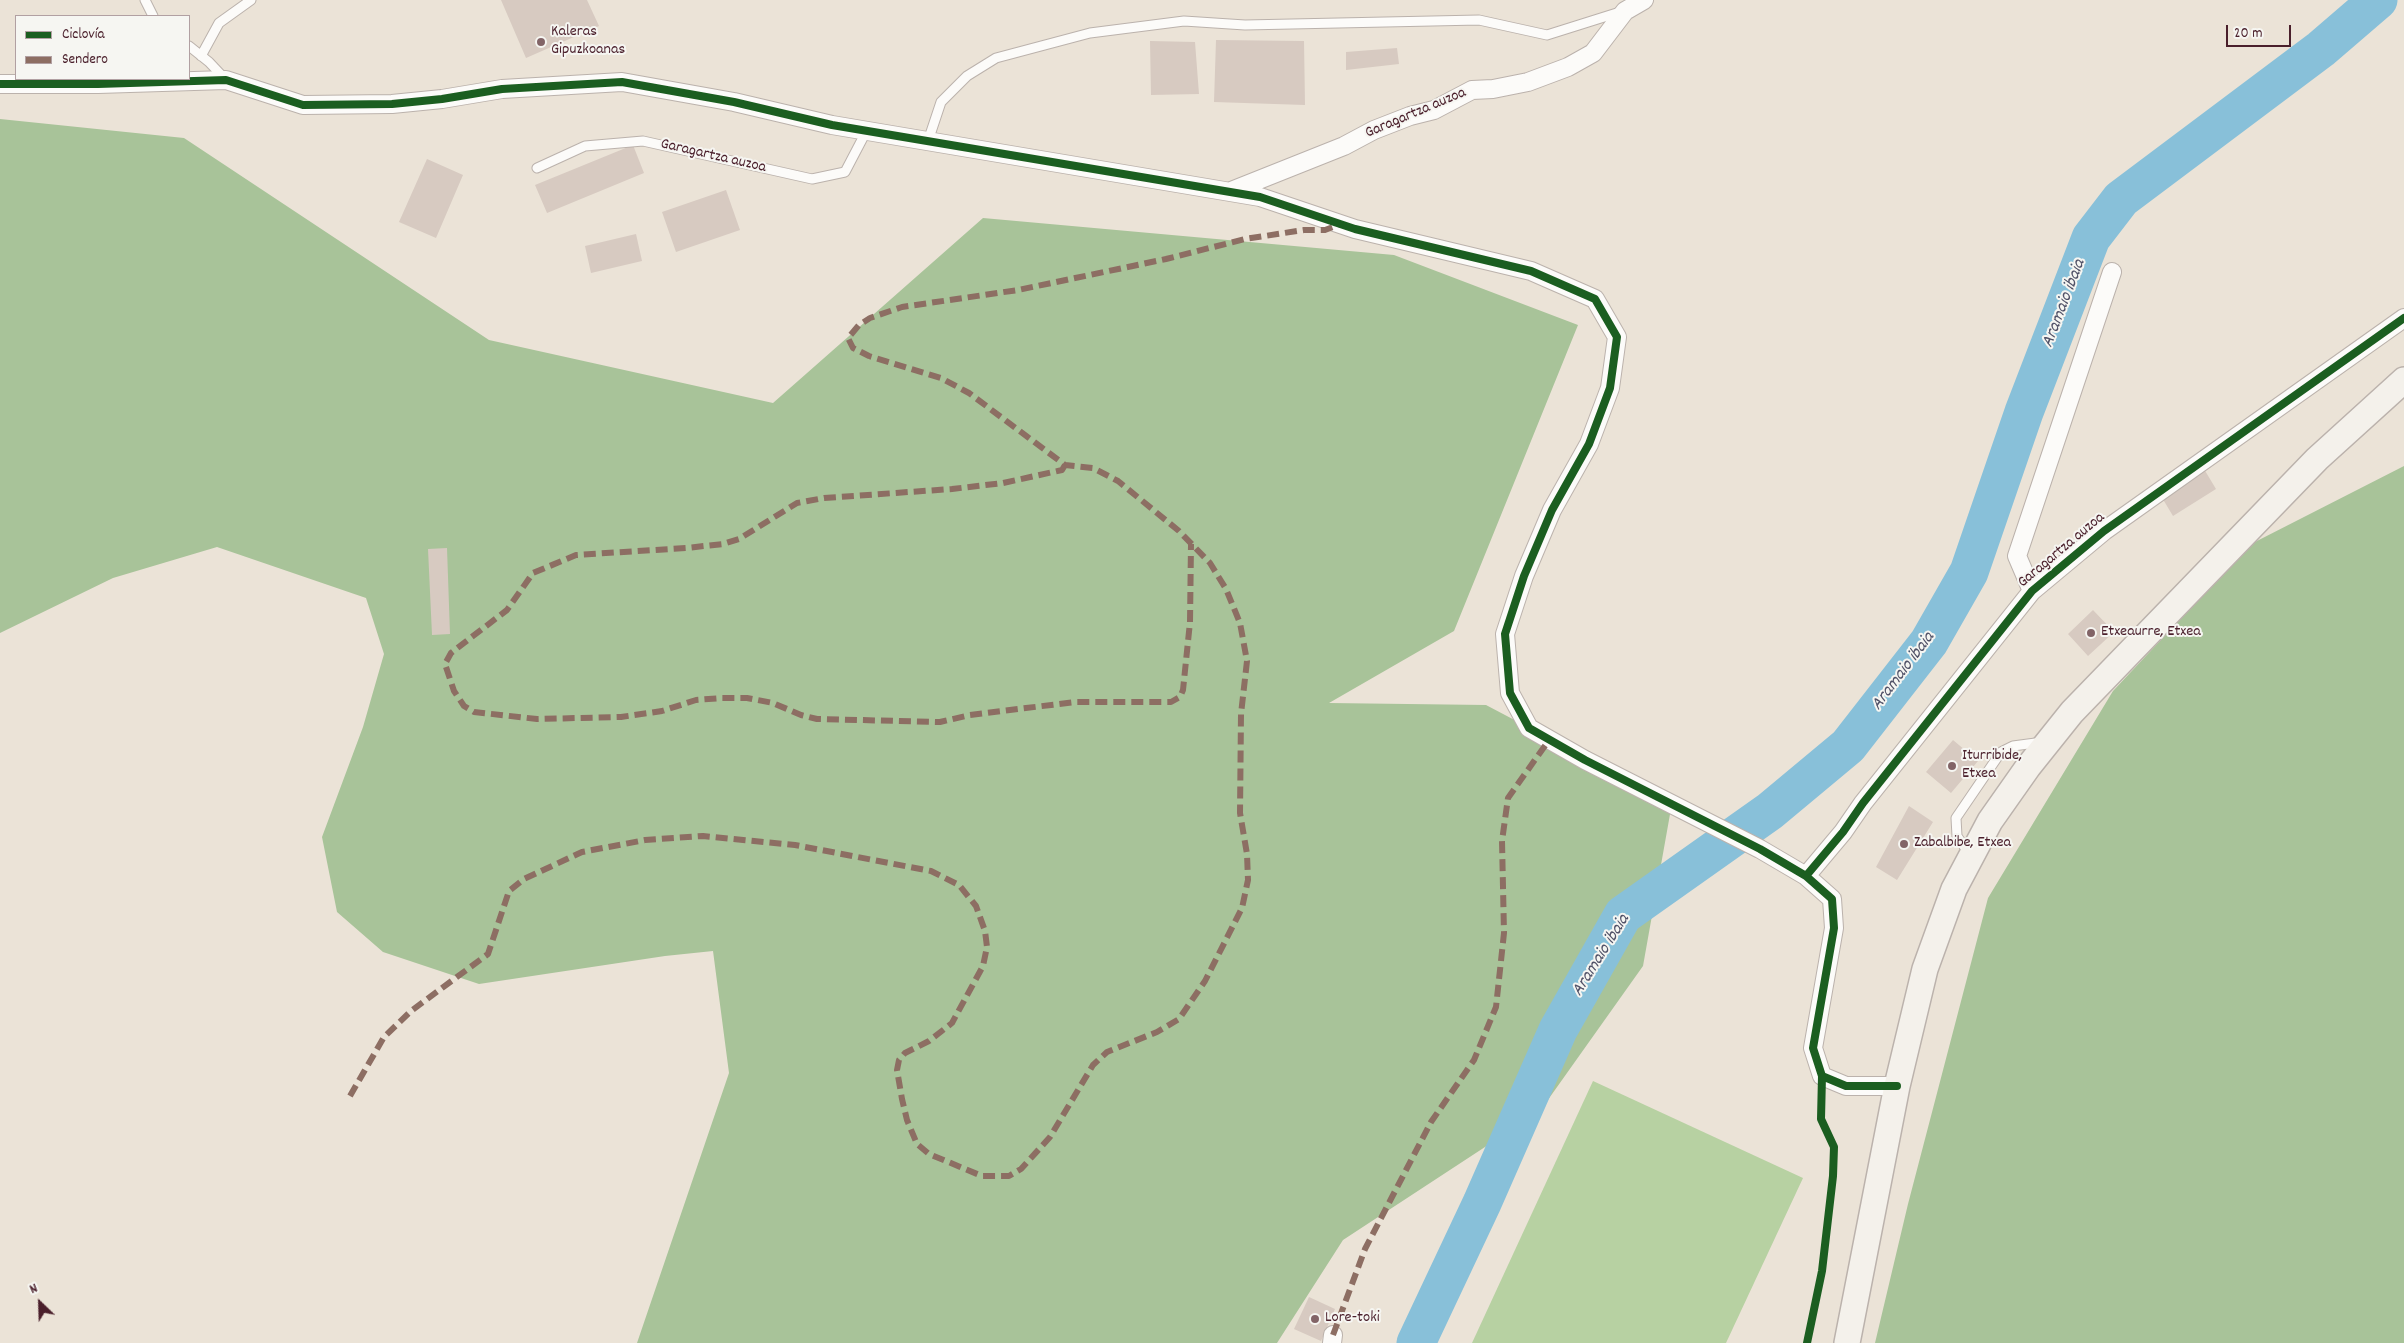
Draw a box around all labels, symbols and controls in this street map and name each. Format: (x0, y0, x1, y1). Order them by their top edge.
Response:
legend (15, 15, 190, 80)
scale bar (2229, 15, 2294, 47)
place label: Kaleras Gipuzkoanas (551, 23, 625, 61)
text: 20 m (2234, 23, 2262, 45)
text: Ciclovía (62, 24, 104, 46)
marker: Kaleras Gipuzkoanas (535, 36, 547, 48)
text: Sendero (62, 49, 108, 71)
street label: Garagartza auzoa (1363, 84, 1469, 144)
street label: Garagartza auzoa (658, 136, 768, 178)
water label: Aramaio ibaia (2038, 257, 2092, 351)
street label: Garagartza auzoa (2015, 509, 2109, 593)
place label: Etxeaurre, Etxea (2101, 623, 2201, 643)
marker: Etxeaurre, Etxea (2085, 627, 2097, 639)
water label: Aramaio ibaia (1868, 629, 1940, 715)
place label: Iturribide, Etxea (1962, 747, 2022, 785)
marker: Iturribide, Etxea (1946, 760, 1958, 772)
place label: Zabalbibe, Etxea (1914, 834, 2011, 854)
marker: Zabalbibe, Etxea (1898, 838, 1910, 850)
water label: Aramaio ibaia (1568, 911, 1636, 1001)
north arrow (15, 1278, 65, 1328)
text: N (27, 1279, 41, 1300)
place label: Lore-toki (1325, 1309, 1380, 1329)
marker: Lore-toki (1309, 1313, 1321, 1325)

